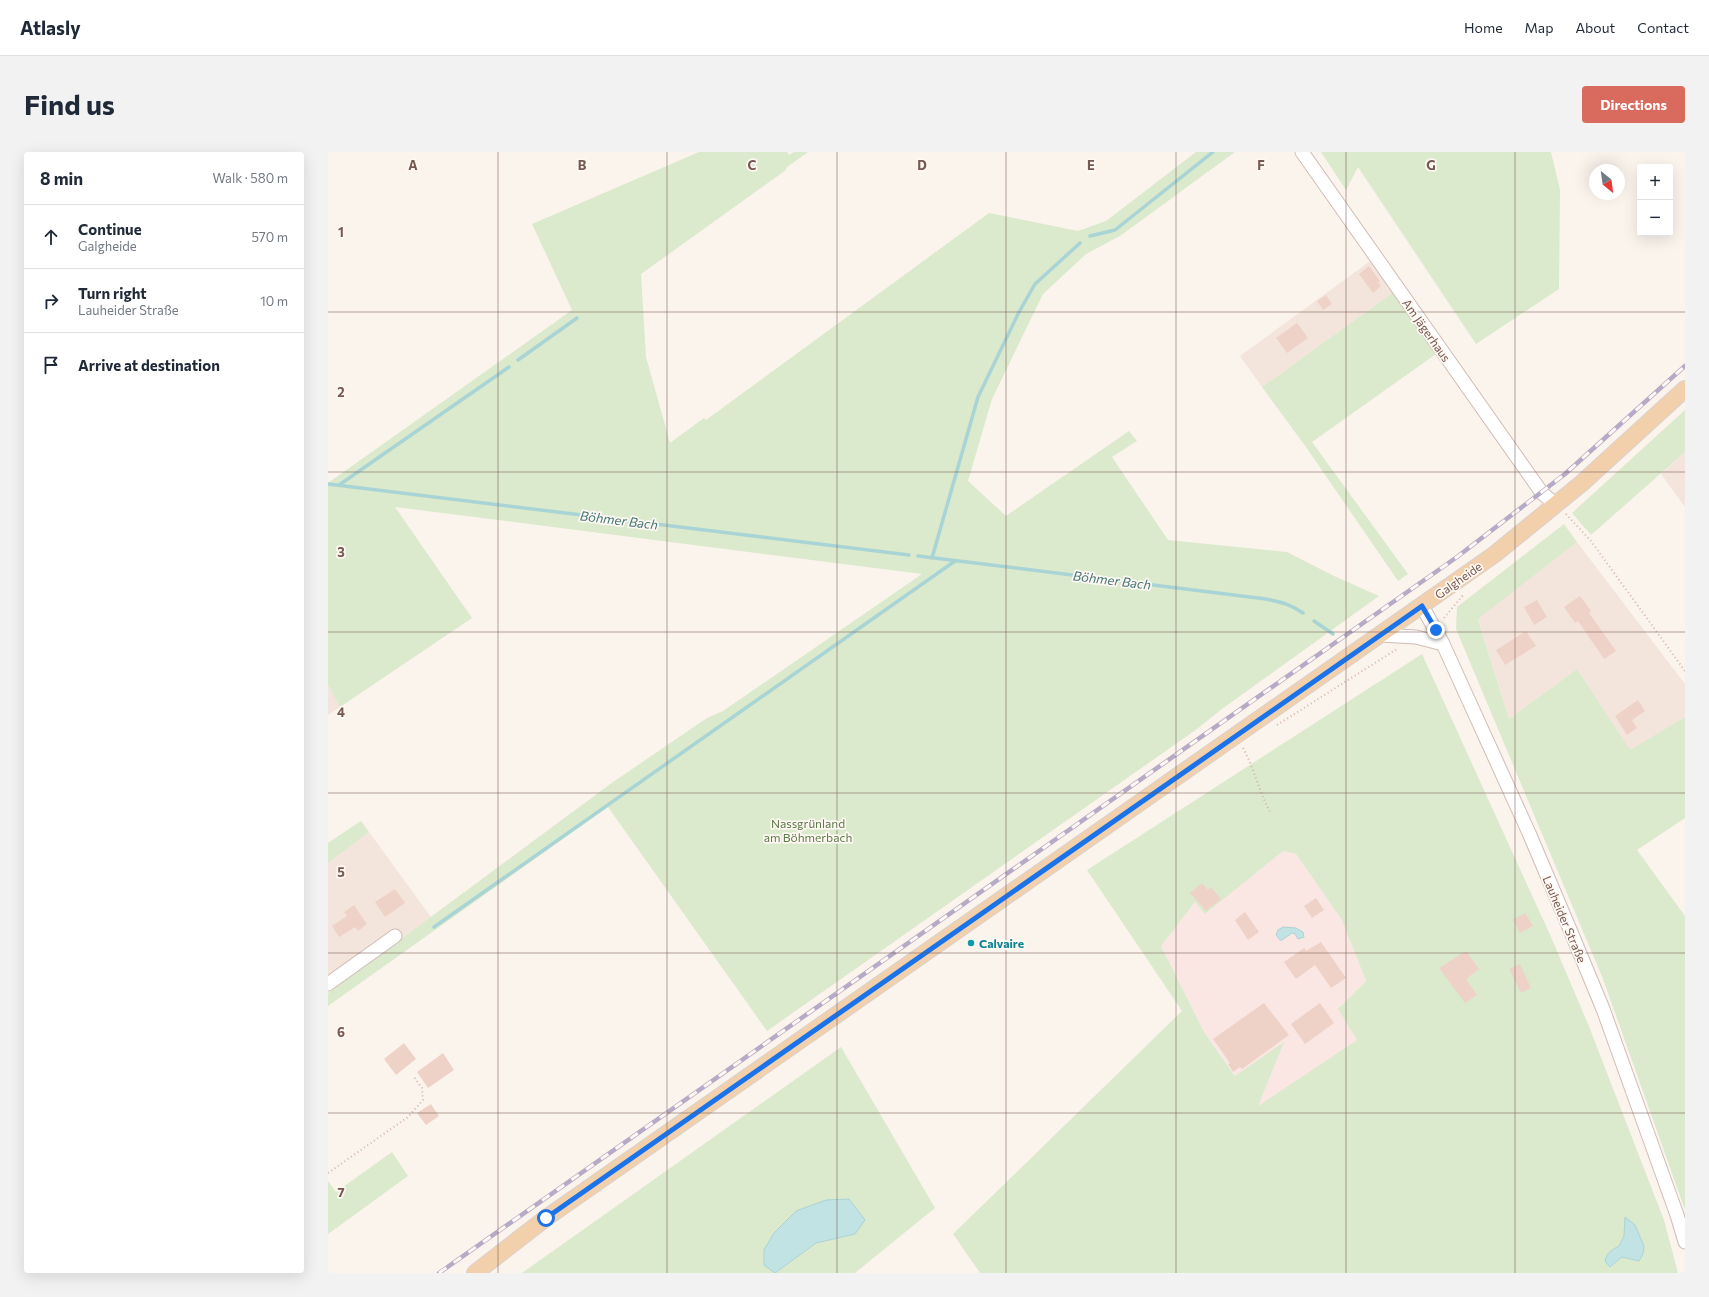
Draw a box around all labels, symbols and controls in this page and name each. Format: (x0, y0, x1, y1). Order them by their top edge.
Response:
text: Atlasly (20, 16, 81, 39)
text: Home (1464, 19, 1503, 36)
text: Map (1525, 19, 1553, 36)
text: About (1575, 19, 1615, 36)
text: Contact (1637, 19, 1689, 36)
button: Directions (1582, 86, 1685, 123)
text: Find us (24, 87, 115, 121)
text: A (408, 157, 418, 173)
text: B (578, 157, 587, 173)
text: C (748, 157, 757, 173)
text: D (917, 157, 927, 173)
text: E (1087, 157, 1095, 173)
text: F (1257, 157, 1265, 173)
text: G (1426, 157, 1436, 173)
north arrow (1589, 164, 1625, 200)
map controls (1637, 164, 1673, 236)
button: + (1637, 164, 1673, 200)
text: 8 min (40, 168, 83, 189)
text: Walk · 580 m (213, 170, 288, 186)
button: − (1637, 200, 1673, 236)
text: Continue (78, 220, 142, 238)
text: 1 (338, 224, 344, 240)
icon: ahead (40, 226, 62, 248)
text: 570 m (251, 229, 288, 245)
text: Galgheide (78, 238, 137, 254)
text: Turn right (78, 284, 147, 302)
icon: right (40, 290, 62, 312)
text: 10 m (260, 293, 288, 309)
street label: Am Jägerhaus (1399, 296, 1454, 365)
text: Lauheider Straße (78, 302, 179, 318)
icon: arrive (40, 354, 62, 376)
text: Arrive at destination (78, 356, 220, 374)
text: 2 (337, 384, 345, 400)
water label: Böhmer Bach (579, 507, 659, 533)
text: 3 (337, 544, 345, 560)
street label: Galgheide (1432, 559, 1484, 601)
water label: Böhmer Bach (1072, 567, 1152, 593)
route end (1427, 621, 1445, 639)
text: 4 (337, 704, 345, 720)
park label: Nassgrünland am Böhmerbach (764, 816, 852, 844)
text: 5 (337, 864, 345, 880)
street label: Lauheider Straße (1540, 874, 1590, 964)
place label: Calvaire (979, 936, 1024, 950)
marker: Calvaire (966, 938, 976, 948)
text: 6 (337, 1024, 345, 1040)
text: 7 (337, 1184, 345, 1200)
route start (537, 1209, 555, 1227)

